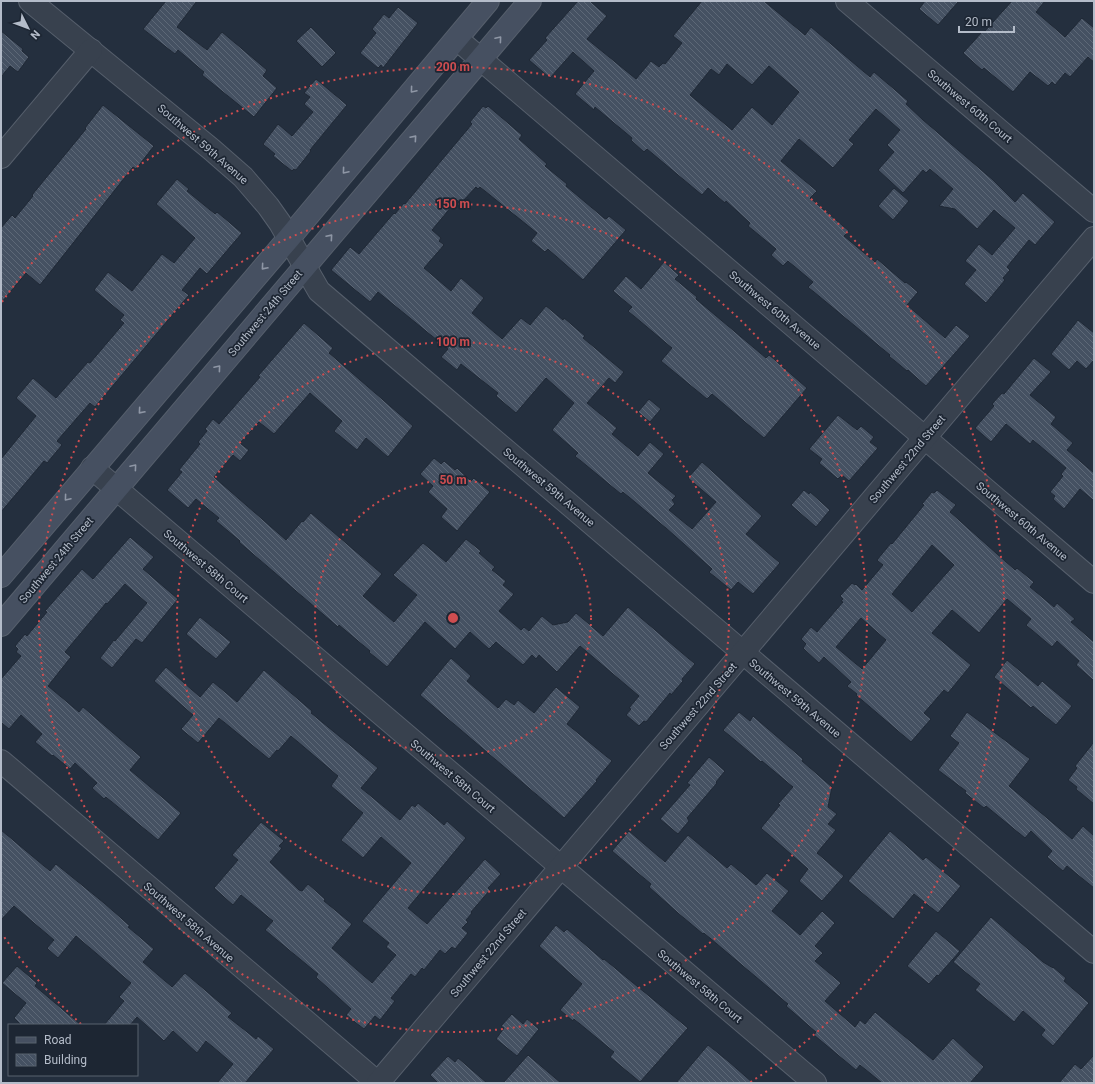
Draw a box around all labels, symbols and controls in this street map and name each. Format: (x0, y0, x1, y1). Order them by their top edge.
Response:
north arrow (8, 8, 48, 48)
scale bar (959, 8, 1014, 34)
text: 20 m (965, 15, 992, 29)
text: N (27, 27, 42, 42)
one-way arrow (494, 36, 501, 43)
text: 200 m (436, 60, 470, 74)
street label: Southwest 60th Court (925, 67, 1015, 146)
one-way arrow (411, 85, 418, 92)
street label: Southwest 59th Avenue (155, 102, 251, 187)
one-way arrow (410, 135, 417, 142)
one-way arrow (342, 166, 349, 173)
text: 150 m (436, 197, 470, 211)
one-way arrow (325, 234, 332, 241)
one-way arrow (262, 263, 269, 270)
street label: Southwest 24th Street (226, 267, 305, 359)
street label: Southwest 60th Avenue (726, 268, 823, 353)
text: 100 m (436, 335, 470, 349)
one-way arrow (214, 365, 221, 372)
one-way arrow (138, 406, 146, 414)
street label: Southwest 22nd Street (867, 412, 948, 506)
street label: Southwest 59th Avenue (500, 445, 597, 530)
one-way arrow (130, 464, 137, 472)
text: 50 m (439, 473, 467, 487)
street label: Southwest 60th Avenue (973, 479, 1070, 564)
one-way arrow (64, 494, 71, 501)
street label: Southwest 24th Street (17, 514, 96, 606)
street label: Southwest 58th Court (161, 527, 251, 606)
centre of rings (446, 611, 460, 625)
street label: Southwest 59th Avenue (746, 656, 843, 741)
street label: Southwest 22nd Street (657, 660, 740, 752)
street label: Southwest 58th Court (408, 737, 498, 816)
street label: Southwest 58th Avenue (141, 880, 237, 965)
street label: Southwest 22nd Street (448, 906, 529, 1000)
street label: Southwest 58th Court (655, 947, 745, 1026)
legend (8, 1024, 138, 1076)
text: Road (44, 1033, 72, 1047)
text: Building (44, 1053, 87, 1067)

